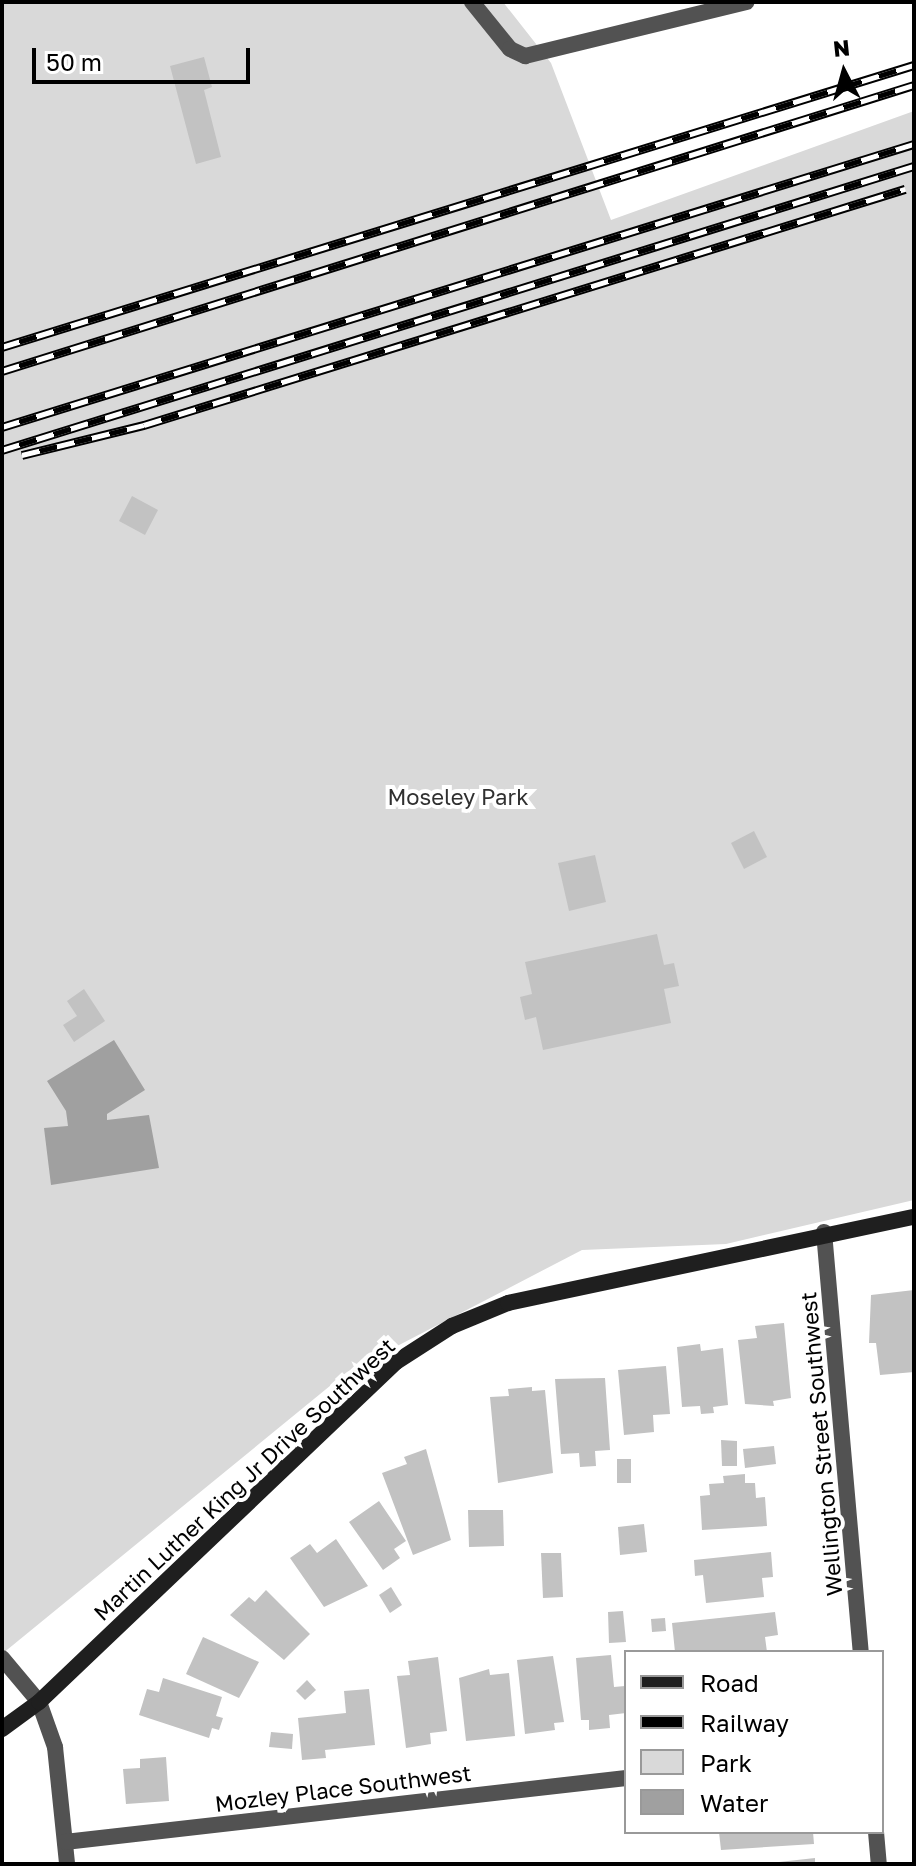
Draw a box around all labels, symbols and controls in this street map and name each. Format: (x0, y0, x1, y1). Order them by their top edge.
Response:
scale bar (36, 32, 254, 82)
north arrow (804, 32, 884, 112)
text: N (832, 33, 851, 62)
text: 50 m (46, 47, 102, 76)
park label: Moseley Park (387, 784, 529, 810)
street label: Wellington Street Southwest (795, 1291, 847, 1597)
street label: Martin Luther King Jr Drive Southwest (88, 1332, 400, 1626)
legend (624, 1650, 884, 1834)
text: Road (700, 1668, 759, 1697)
text: Railway (700, 1708, 789, 1737)
text: Park (700, 1748, 752, 1777)
street label: Mozley Place Southwest (213, 1759, 473, 1817)
text: Water (700, 1788, 768, 1817)

